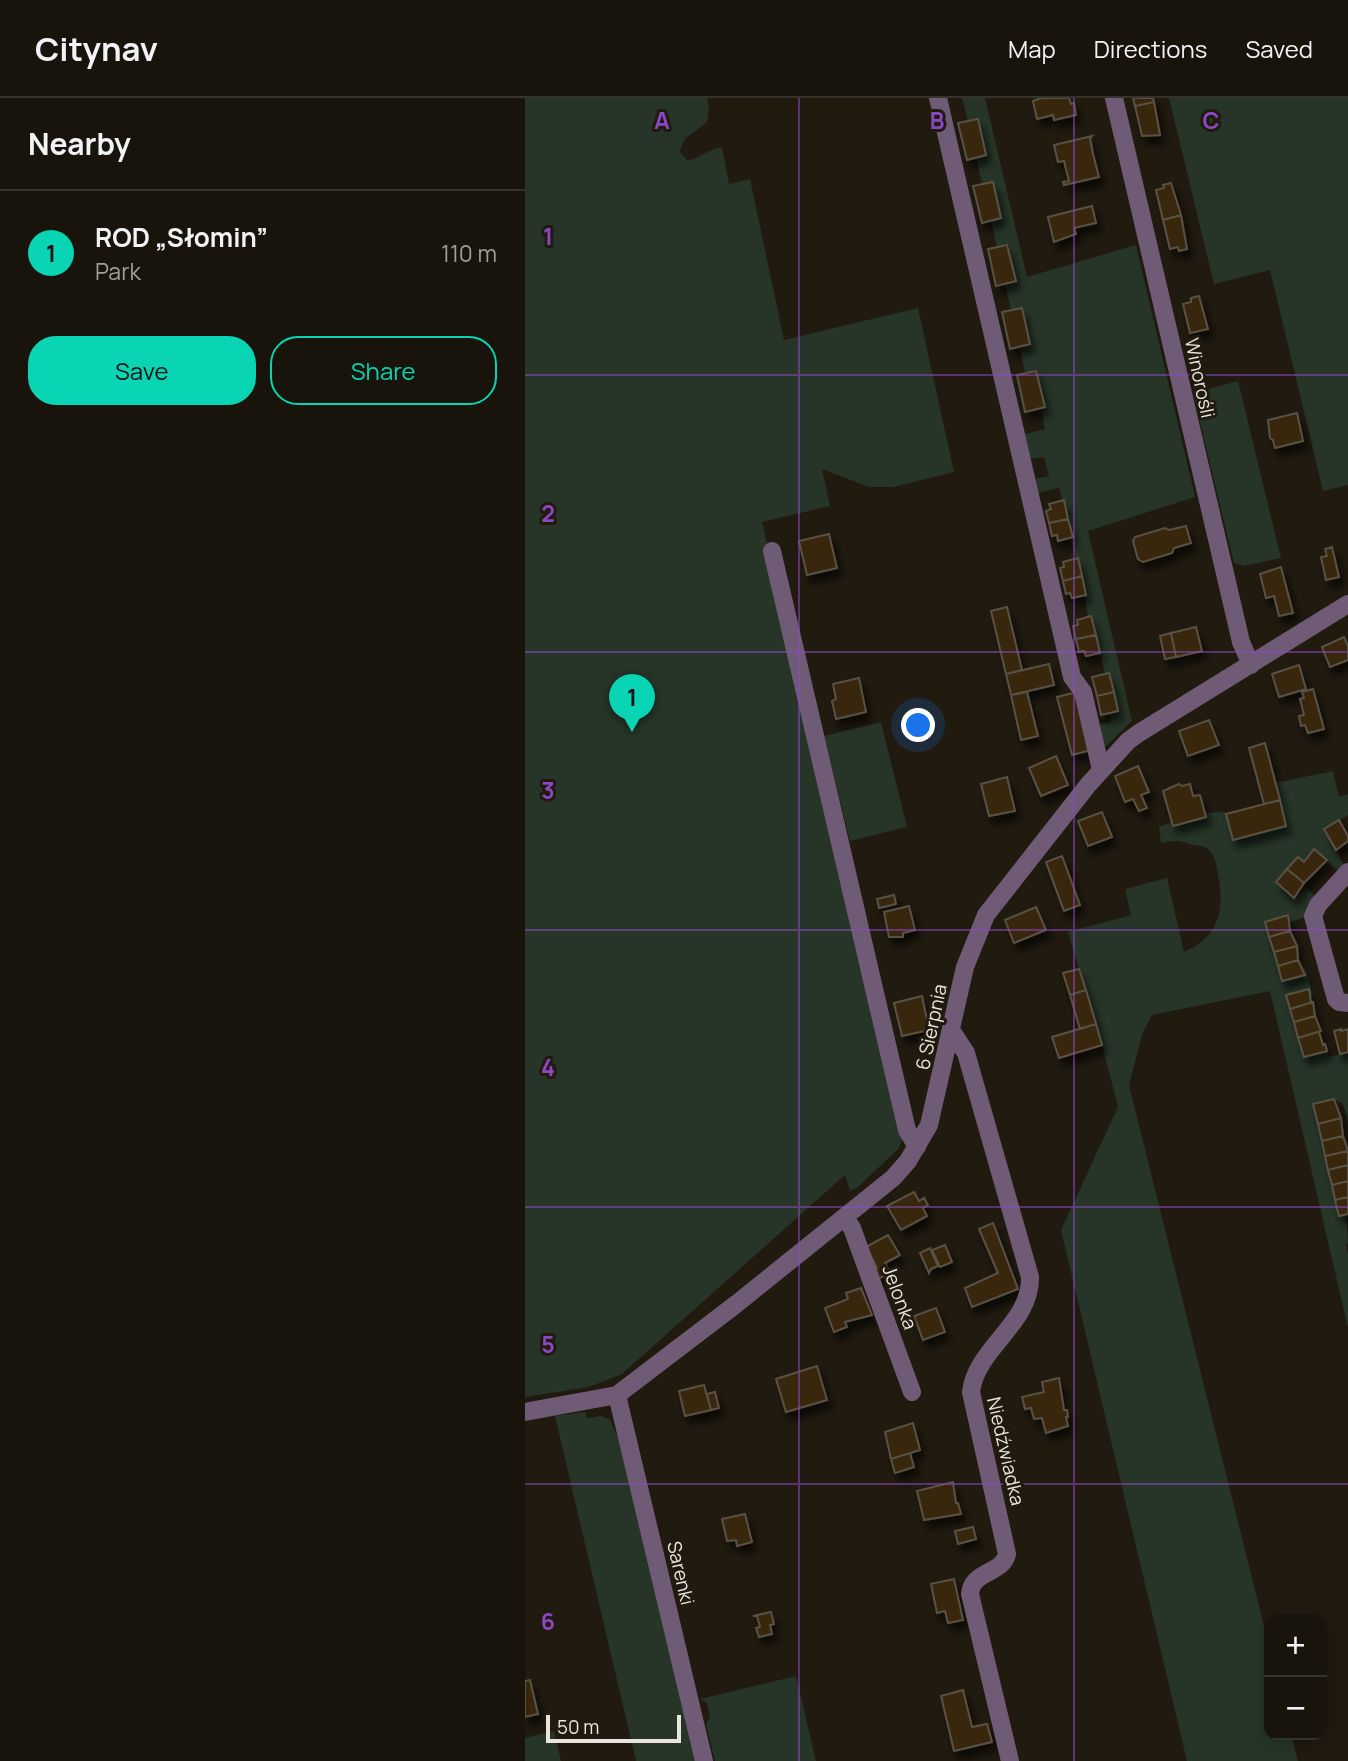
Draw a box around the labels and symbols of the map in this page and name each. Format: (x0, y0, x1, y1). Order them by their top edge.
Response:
text: A (654, 104, 670, 136)
text: B (930, 104, 944, 136)
text: C (1203, 104, 1220, 136)
text: 1 (543, 220, 553, 252)
street label: Winorośli (1179, 336, 1221, 420)
text: 2 (541, 497, 555, 529)
pin: 1 (609, 674, 655, 732)
your location (901, 708, 935, 742)
text: 3 (541, 774, 555, 806)
street label: 6 Sierpnia (909, 982, 953, 1072)
text: 4 (541, 1051, 555, 1083)
street label: Jelonka (876, 1261, 924, 1333)
text: 5 (541, 1328, 555, 1360)
street label: Niedźwiadka (981, 1394, 1031, 1508)
street label: Sarenki (661, 1538, 701, 1608)
text: 6 (541, 1605, 555, 1637)
scale bar (546, 1712, 681, 1744)

